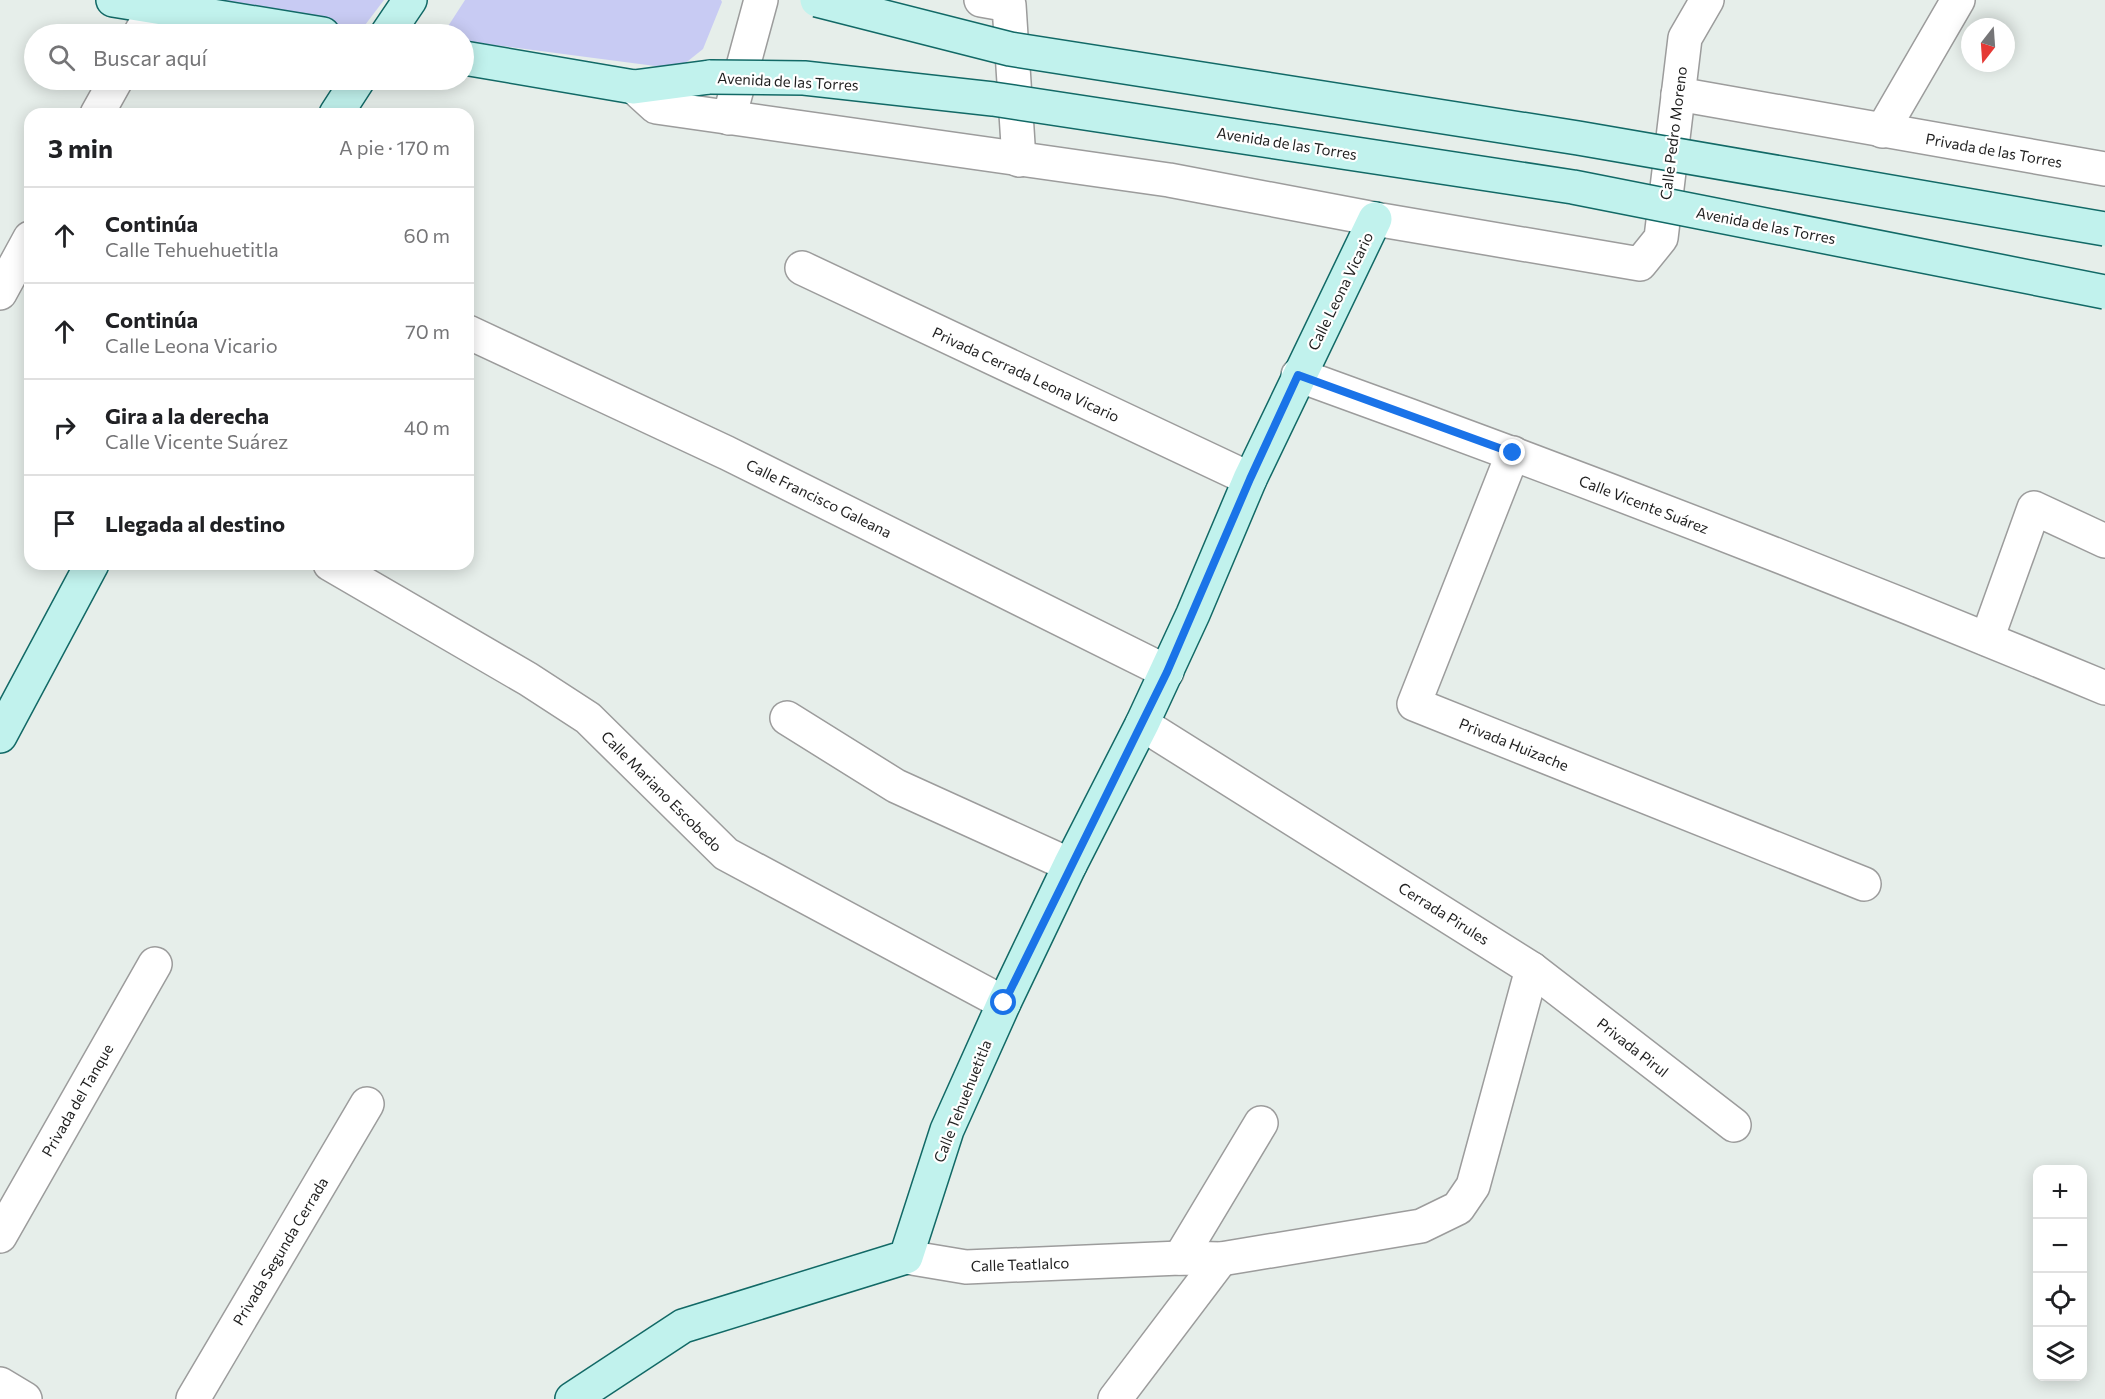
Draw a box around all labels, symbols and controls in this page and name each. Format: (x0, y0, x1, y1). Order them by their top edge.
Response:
north arrow (1961, 18, 2015, 72)
search box (24, 24, 474, 90)
icon: search (45, 41, 78, 74)
text: Buscar aquí (93, 44, 207, 71)
street label: Calle Pedro Moreno (1656, 65, 1690, 201)
street label: Avenida de las Torres (717, 68, 859, 94)
street label: Avenida de las Torres (1216, 123, 1359, 163)
street label: Privada de las Torres (1924, 129, 2064, 171)
text: 3 min (48, 132, 113, 163)
text: A pie · 170 m (339, 135, 450, 159)
street label: Avenida de las Torres (1695, 203, 1837, 247)
text: Continúa (105, 210, 198, 237)
icon: ahead (48, 219, 81, 252)
text: 60 m (404, 223, 450, 247)
street label: Calle Leona Vicario (1304, 229, 1376, 353)
text: Calle Tehuehuetitla (105, 237, 279, 261)
text: Continúa (105, 306, 198, 333)
icon: ahead (48, 315, 81, 348)
text: 70 m (405, 319, 450, 343)
street label: Privada Cerrada Leona Vicario (930, 323, 1122, 425)
text: Calle Leona Vicario (105, 333, 278, 357)
text: Gira a la derecha (105, 402, 269, 429)
icon: right (48, 411, 81, 444)
text: 40 m (404, 415, 450, 439)
text: Calle Vicente Suárez (105, 429, 288, 453)
route end (1499, 439, 1525, 465)
street label: Calle Francisco Galeana (743, 455, 895, 541)
street label: Calle Vicente Suárez (1577, 471, 1711, 537)
icon: arrive (48, 507, 81, 540)
text: Llegada al destino (105, 510, 285, 537)
street label: Privada Huizache (1457, 714, 1572, 774)
street label: Calle Mariano Escobedo (598, 727, 726, 855)
street label: Cerrada Pirules (1395, 878, 1493, 948)
route start (990, 989, 1016, 1015)
street label: Privada Pirul (1594, 1014, 1672, 1080)
street label: Calle Tehuehuetitla (929, 1037, 995, 1165)
street label: Privada del Tanque (37, 1040, 117, 1160)
map controls (2033, 1165, 2087, 1381)
button: + (2033, 1165, 2087, 1219)
street label: Privada Segunda Cerrada (229, 1174, 331, 1328)
button: − (2033, 1219, 2087, 1273)
street label: Calle Teatlalco (970, 1253, 1070, 1275)
button: locate (2033, 1273, 2087, 1327)
button: layers (2033, 1327, 2087, 1381)

